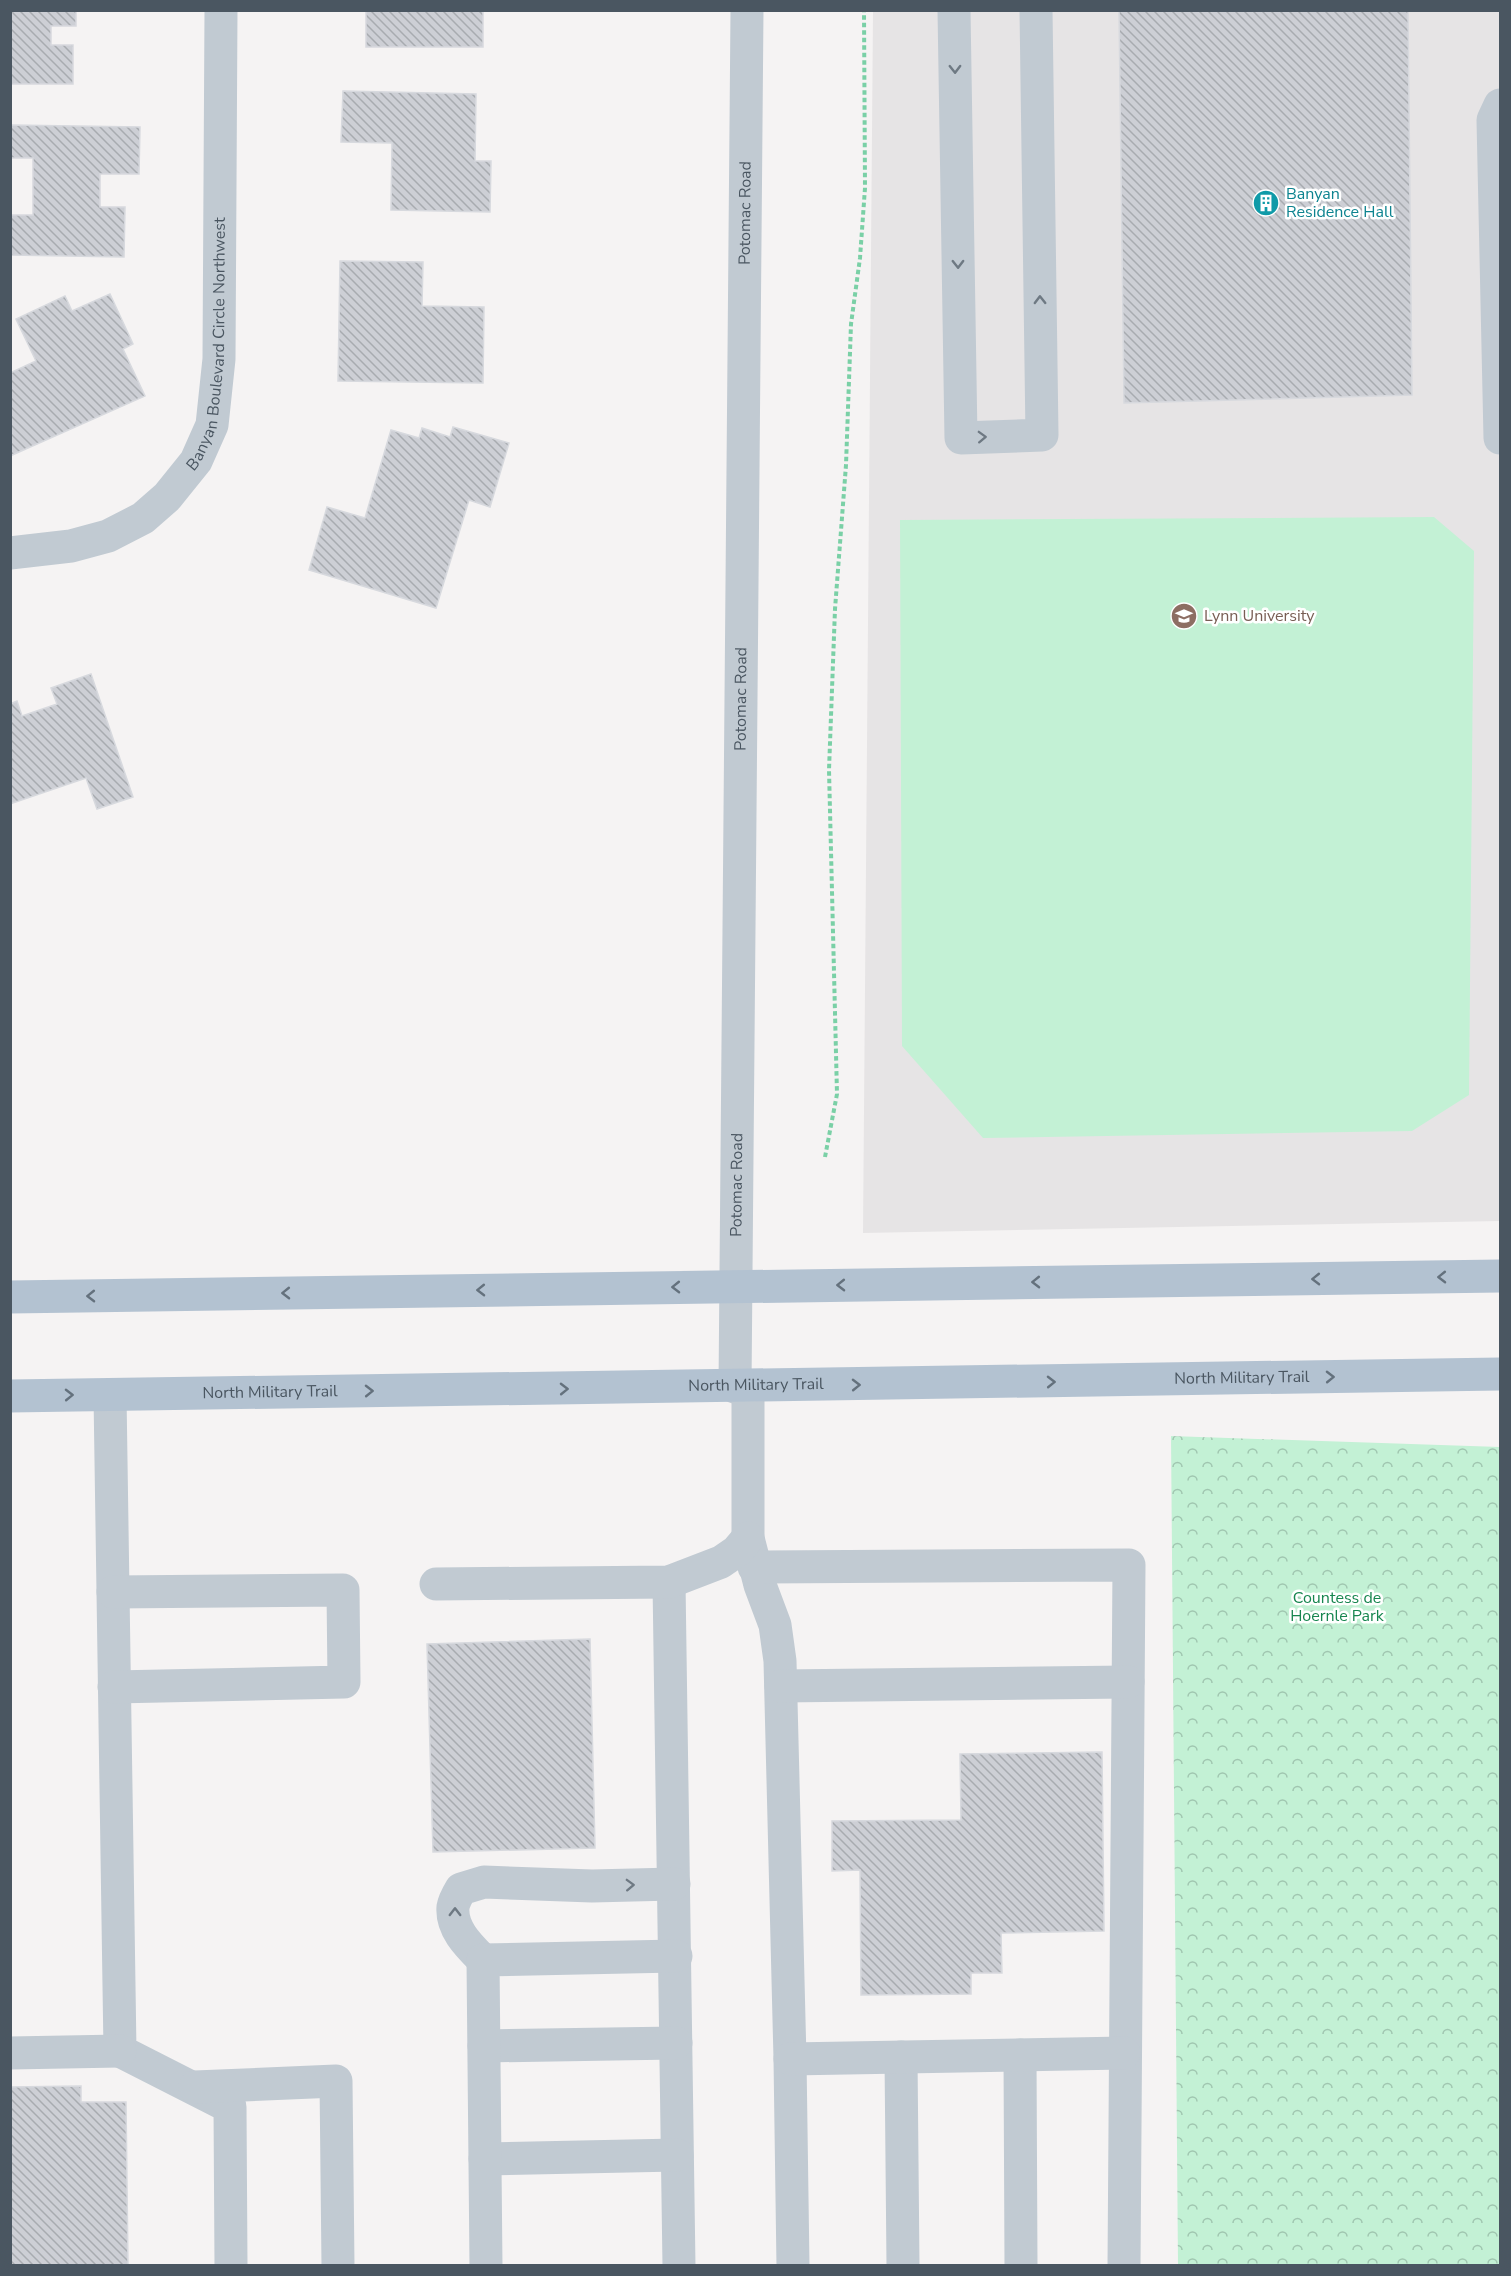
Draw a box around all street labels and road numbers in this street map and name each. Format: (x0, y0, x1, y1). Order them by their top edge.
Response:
street label: Potomac Road (734, 161, 757, 265)
street label: Banyan Boulevard Circle Northwest (181, 217, 231, 475)
street label: Potomac Road (730, 647, 752, 751)
street label: Potomac Road (725, 1133, 748, 1237)
street label: North Military Trail (1174, 1366, 1310, 1390)
street label: North Military Trail (688, 1373, 824, 1397)
street label: North Military Trail (202, 1380, 338, 1404)

